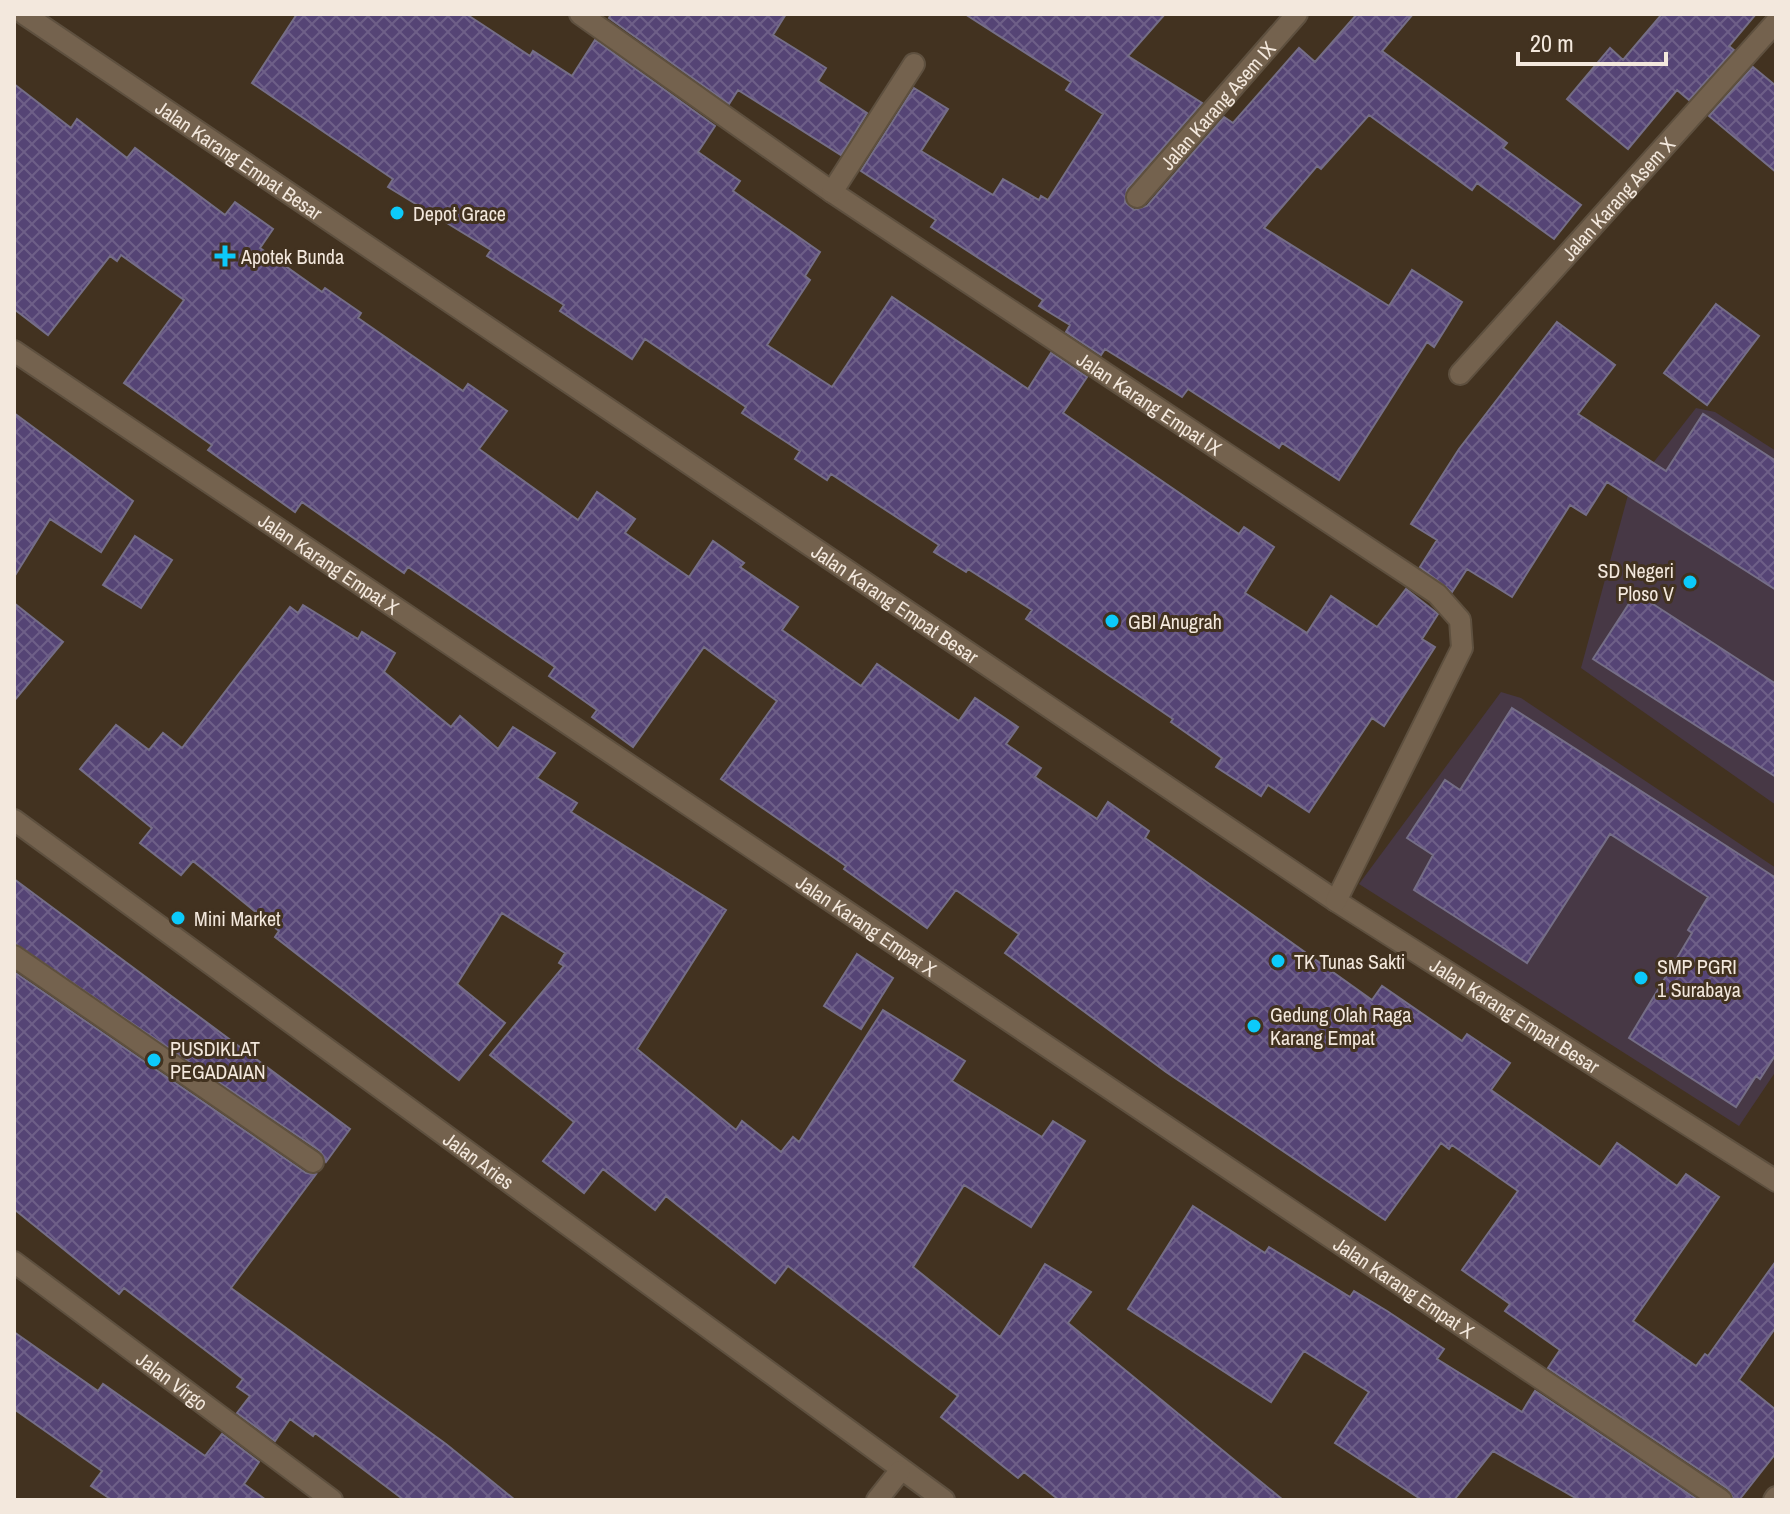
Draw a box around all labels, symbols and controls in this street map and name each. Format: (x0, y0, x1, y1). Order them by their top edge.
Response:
scale bar (1518, 16, 1666, 66)
text: 20 m (1530, 27, 1574, 59)
street label: Jalan Karang Asem IX (1154, 35, 1281, 175)
street label: Jalan Karang Empat Besar (151, 94, 329, 226)
street label: Jalan Karang Asem X (1555, 131, 1680, 266)
place label: Depot Grace (413, 200, 506, 227)
marker: Depot Grace (388, 204, 406, 222)
place label: Apotek Bunda (240, 243, 344, 270)
marker: Apotek Bunda (216, 247, 234, 265)
street label: Jalan Karang Empat IX (1072, 345, 1228, 461)
street label: Jalan Karang Empat X (254, 506, 405, 620)
street label: Jalan Karang Empat Besar (807, 537, 985, 670)
place label: SD Negeri Ploso V (1597, 557, 1674, 607)
marker: SD Negeri Ploso V (1681, 573, 1699, 591)
place label: GBI Anugrah (1128, 608, 1222, 635)
marker: GBI Anugrah (1103, 612, 1121, 630)
street label: Jalan Karang Empat X (791, 868, 942, 982)
place label: Mini Market (194, 905, 281, 932)
marker: Mini Market (169, 909, 187, 927)
place label: TK Tunas Sakti (1294, 948, 1405, 975)
street label: Jalan Karang Empat Besar (1425, 951, 1606, 1079)
marker: TK Tunas Sakti (1269, 952, 1287, 970)
place label: SMP PGRI 1 Surabaya (1657, 953, 1741, 1003)
marker: SMP PGRI 1 Surabaya (1632, 969, 1650, 987)
place label: Gedung Olah Raga Karang Empat (1270, 1001, 1411, 1051)
marker: Gedung Olah Raga Karang Empat (1245, 1017, 1263, 1035)
place label: PUSDIKLAT PEGADAIAN (170, 1035, 266, 1085)
marker: PUSDIKLAT PEGADAIAN (145, 1051, 163, 1069)
street label: Jalan Aries (438, 1125, 520, 1195)
street label: Jalan Karang Empat X (1329, 1230, 1480, 1344)
street label: Jalan Virgo (131, 1345, 214, 1416)

